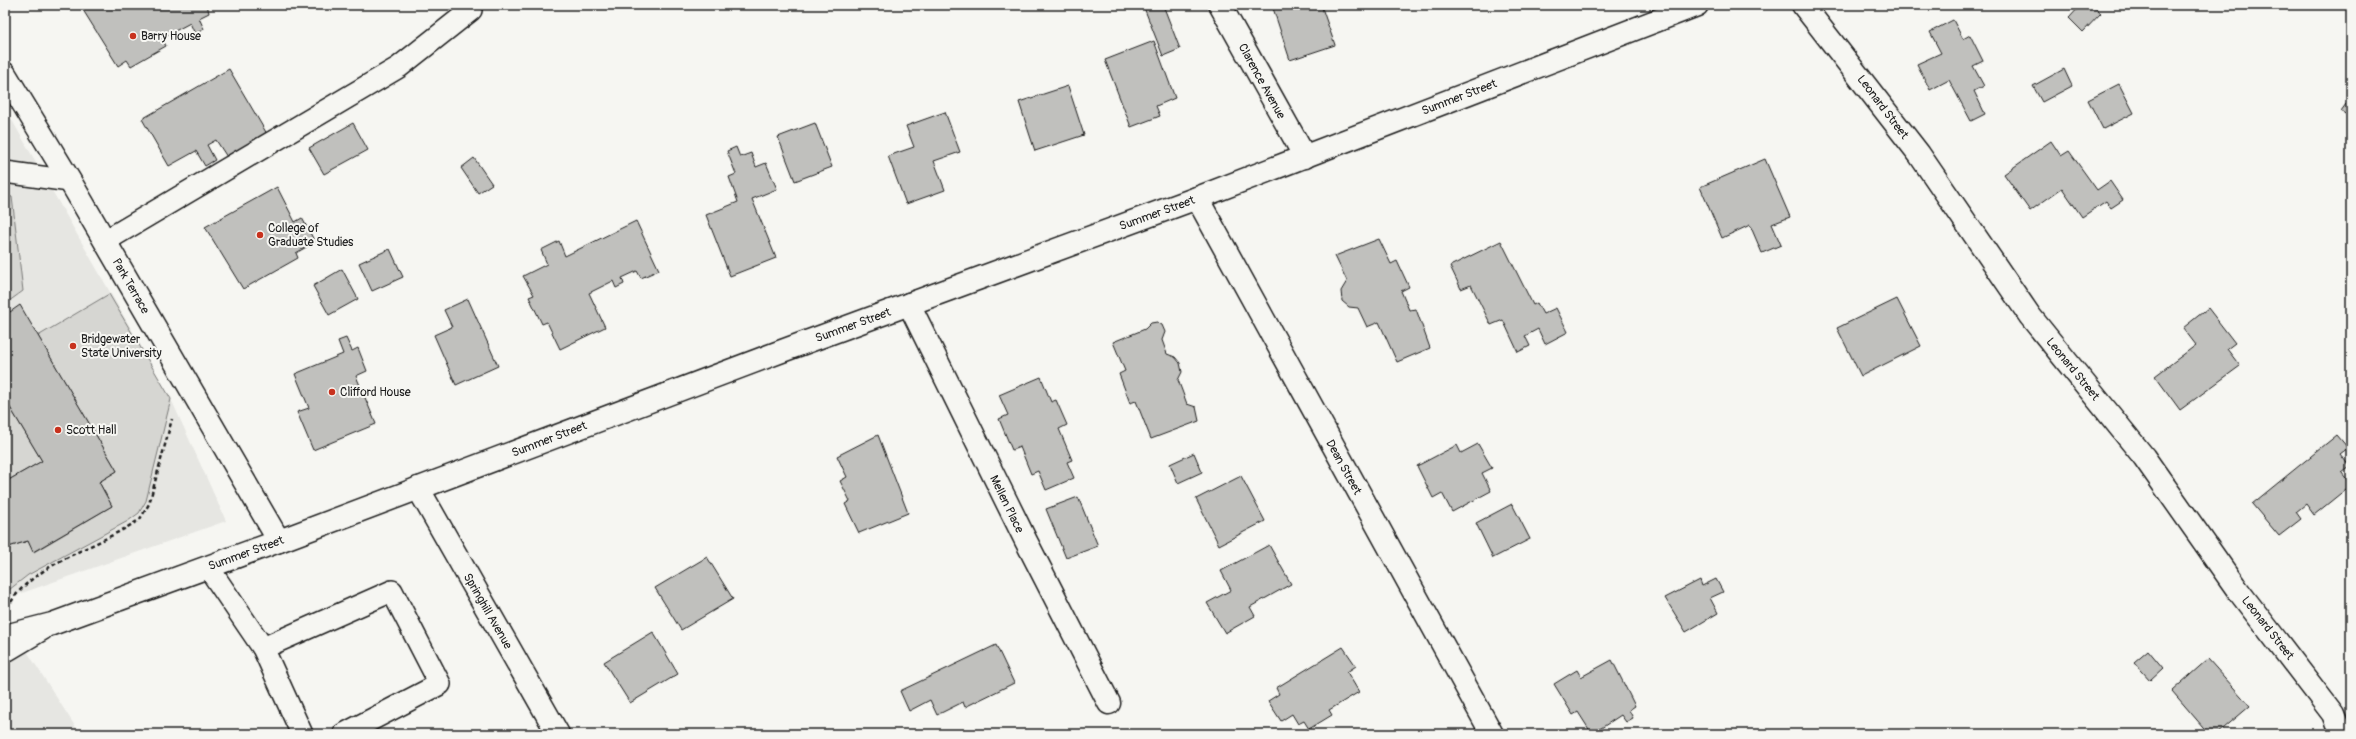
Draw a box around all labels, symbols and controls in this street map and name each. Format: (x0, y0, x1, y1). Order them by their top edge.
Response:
place label: Barry House (141, 29, 201, 44)
marker: Barry House (128, 31, 138, 41)
street label: Clarence Avenue (1235, 41, 1288, 122)
street label: Leonard Street (1854, 72, 1912, 142)
street label: Summer Street (1419, 76, 1499, 119)
street label: Summer Street (1117, 193, 1197, 234)
place label: College of Graduate Studies (268, 221, 354, 250)
marker: College of Graduate Studies (255, 230, 265, 240)
street label: Park Terrace (109, 256, 153, 317)
street label: Summer Street (813, 305, 893, 346)
place label: Bridgewater State University (81, 332, 162, 361)
street label: Leonard Street (2043, 335, 2103, 404)
marker: Bridgewater State University (68, 341, 78, 351)
place label: Clifford House (340, 385, 411, 400)
marker: Clifford House (327, 387, 337, 397)
street label: Summer Street (509, 418, 589, 461)
place label: Scott Hall (66, 423, 117, 438)
marker: Scott Hall (53, 425, 63, 435)
street label: Dean Street (1322, 437, 1365, 498)
street label: Mellen Place (986, 473, 1027, 536)
street label: Summer Street (206, 533, 286, 574)
street label: Springhill Avenue (460, 571, 515, 652)
street label: Leonard Street (2238, 594, 2297, 663)

